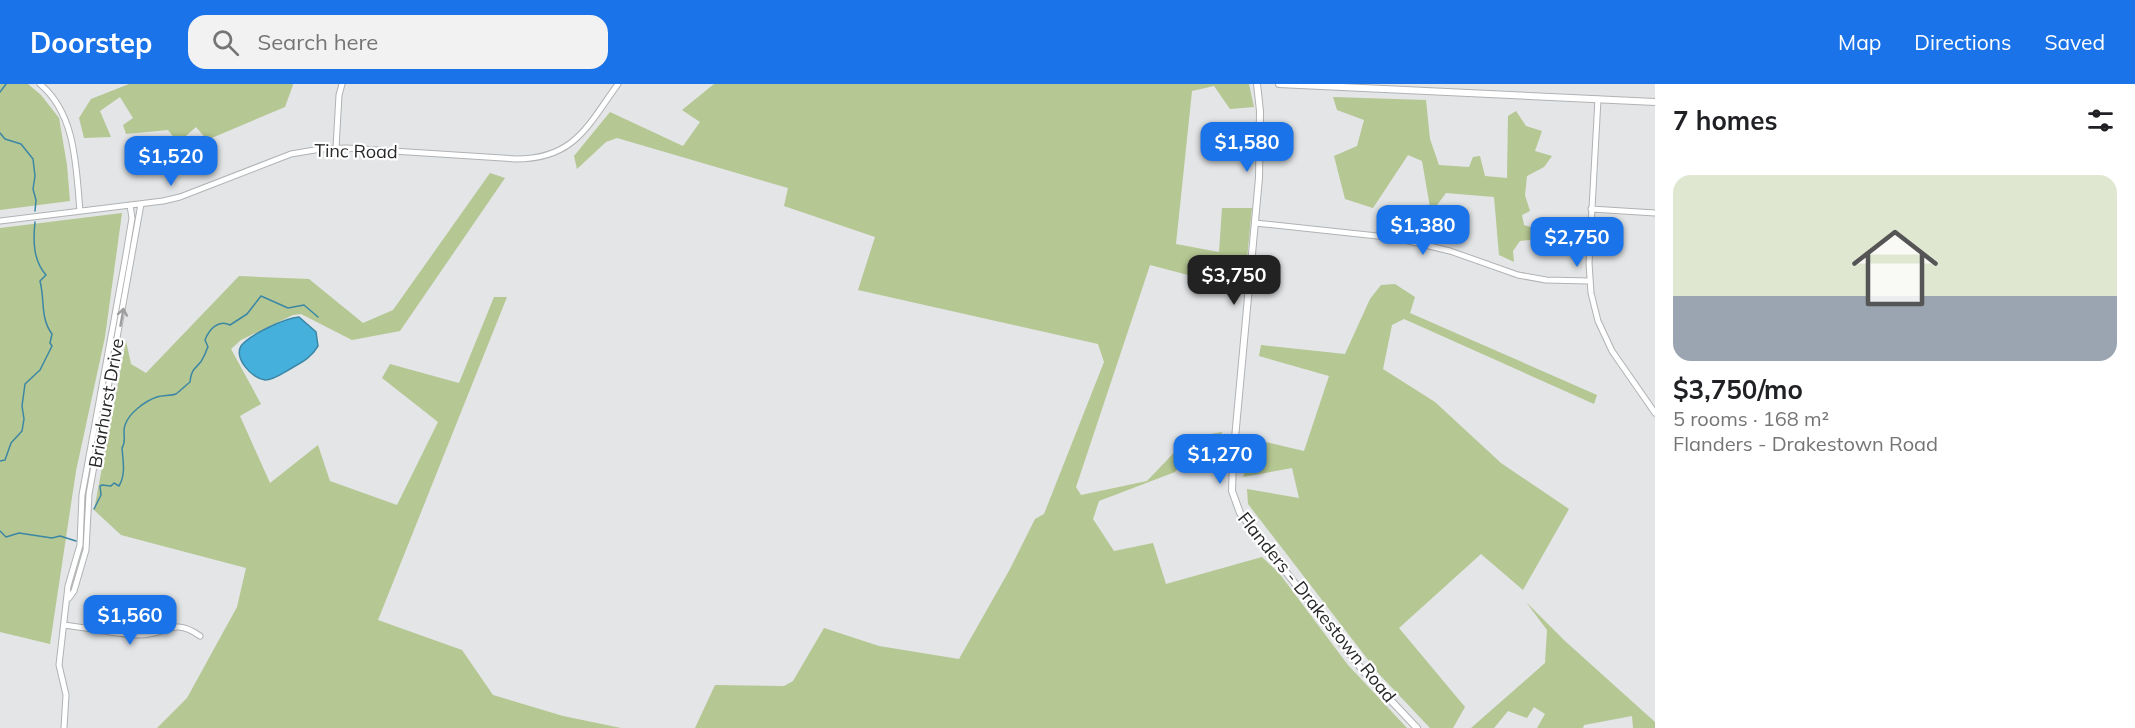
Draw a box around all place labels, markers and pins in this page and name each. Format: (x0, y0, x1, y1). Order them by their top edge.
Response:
pin: $1,580 (1198, 122, 1296, 173)
pin: $1,520 (122, 136, 220, 187)
pin: $1,380 (1374, 205, 1472, 256)
pin: $2,750 (1528, 217, 1626, 268)
pin: $3,750 (1185, 255, 1283, 306)
pin: $1,270 (1171, 434, 1269, 485)
pin: $1,560 (81, 595, 179, 646)

